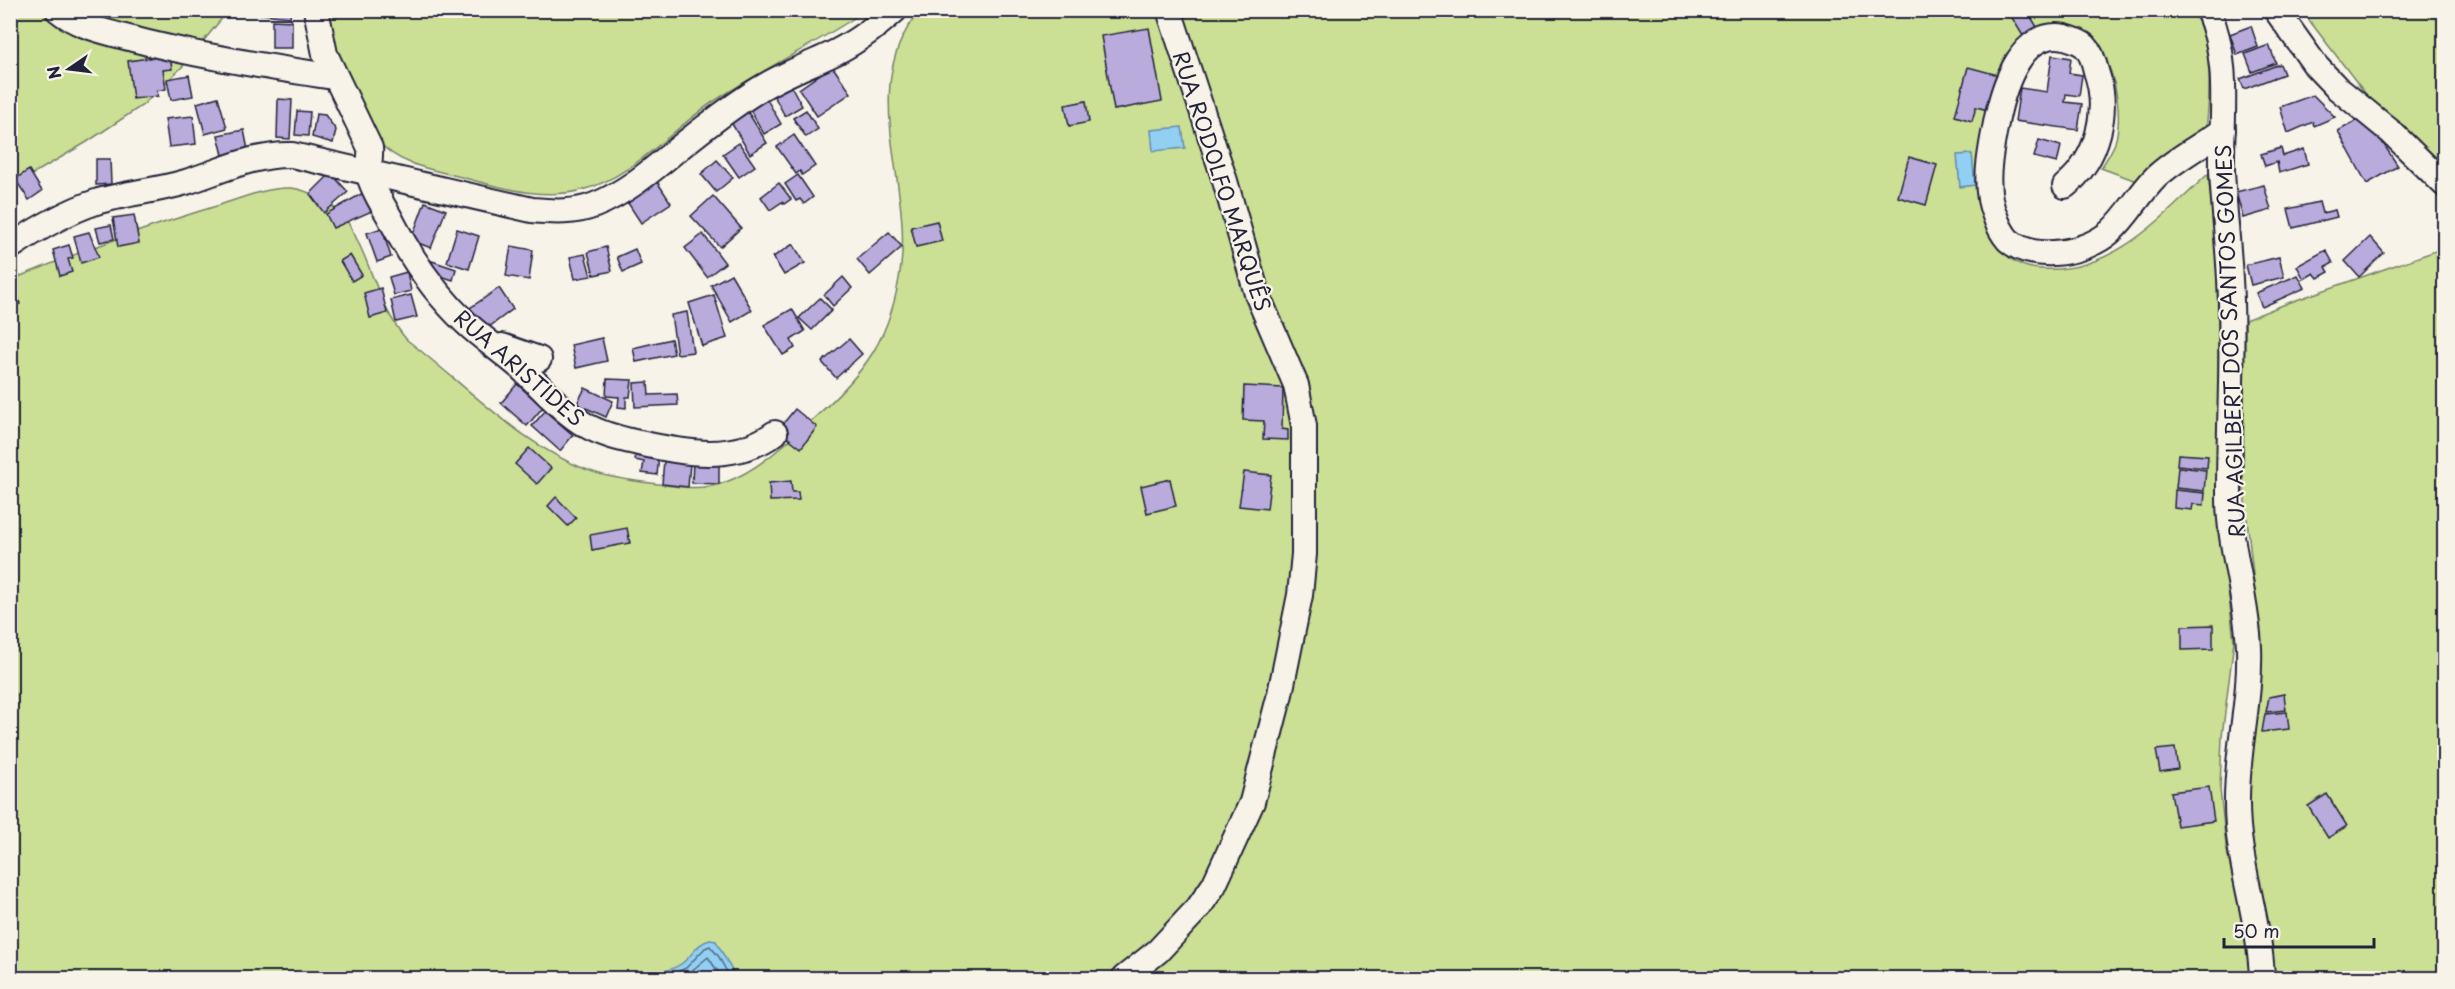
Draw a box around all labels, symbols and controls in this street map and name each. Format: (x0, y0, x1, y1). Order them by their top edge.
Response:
north arrow (39, 39, 99, 99)
street label: RUA RODOLFO MARQUÊS (1166, 47, 1280, 315)
text: N (40, 64, 67, 82)
street label: RUA AGILBERT DOS SANTOS GOMES (2206, 144, 2252, 538)
street label: RUA ARISTIDES (448, 301, 592, 433)
scale bar (2224, 911, 2374, 949)
text: 50 m (2233, 917, 2280, 944)

